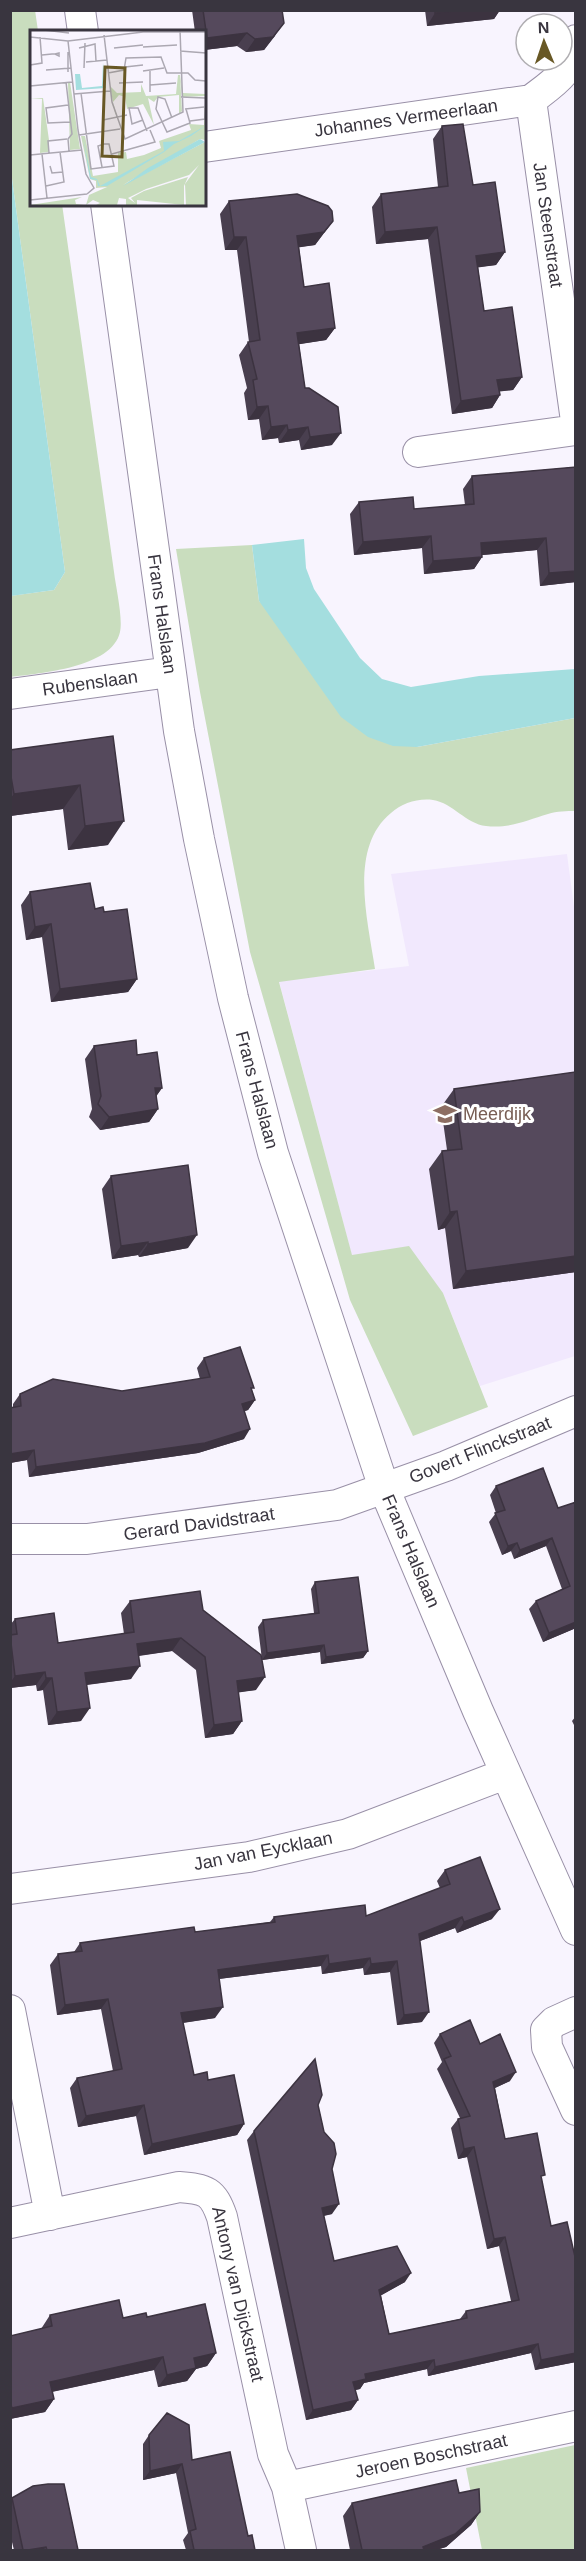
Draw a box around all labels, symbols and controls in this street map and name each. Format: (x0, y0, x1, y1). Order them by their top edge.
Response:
north arrow (514, 12, 574, 72)
text: N (537, 19, 550, 36)
inset map (30, 30, 206, 206)
street label: Johannes Vermeerlaan (313, 95, 499, 141)
street label: Jan Steenstraat (529, 161, 567, 289)
street label: Frans Halslaan (144, 553, 180, 675)
street label: Rubenslaan (41, 666, 139, 700)
street label: Frans Halslaan (232, 1029, 282, 1151)
school or university icon: Meerdijk (432, 1101, 458, 1127)
place label: Meerdijk (463, 1104, 532, 1124)
street label: Govert Flinckstraat (406, 1412, 554, 1488)
street label: Frans Halslaan (378, 1491, 444, 1611)
street label: Gerard Davidstraat (122, 1504, 276, 1544)
street label: Jan van Eycklaan (192, 1828, 334, 1874)
street label: Antony van Dijckstraat (208, 2205, 268, 2383)
street label: Jeroen Boschstraat (353, 2430, 509, 2482)

